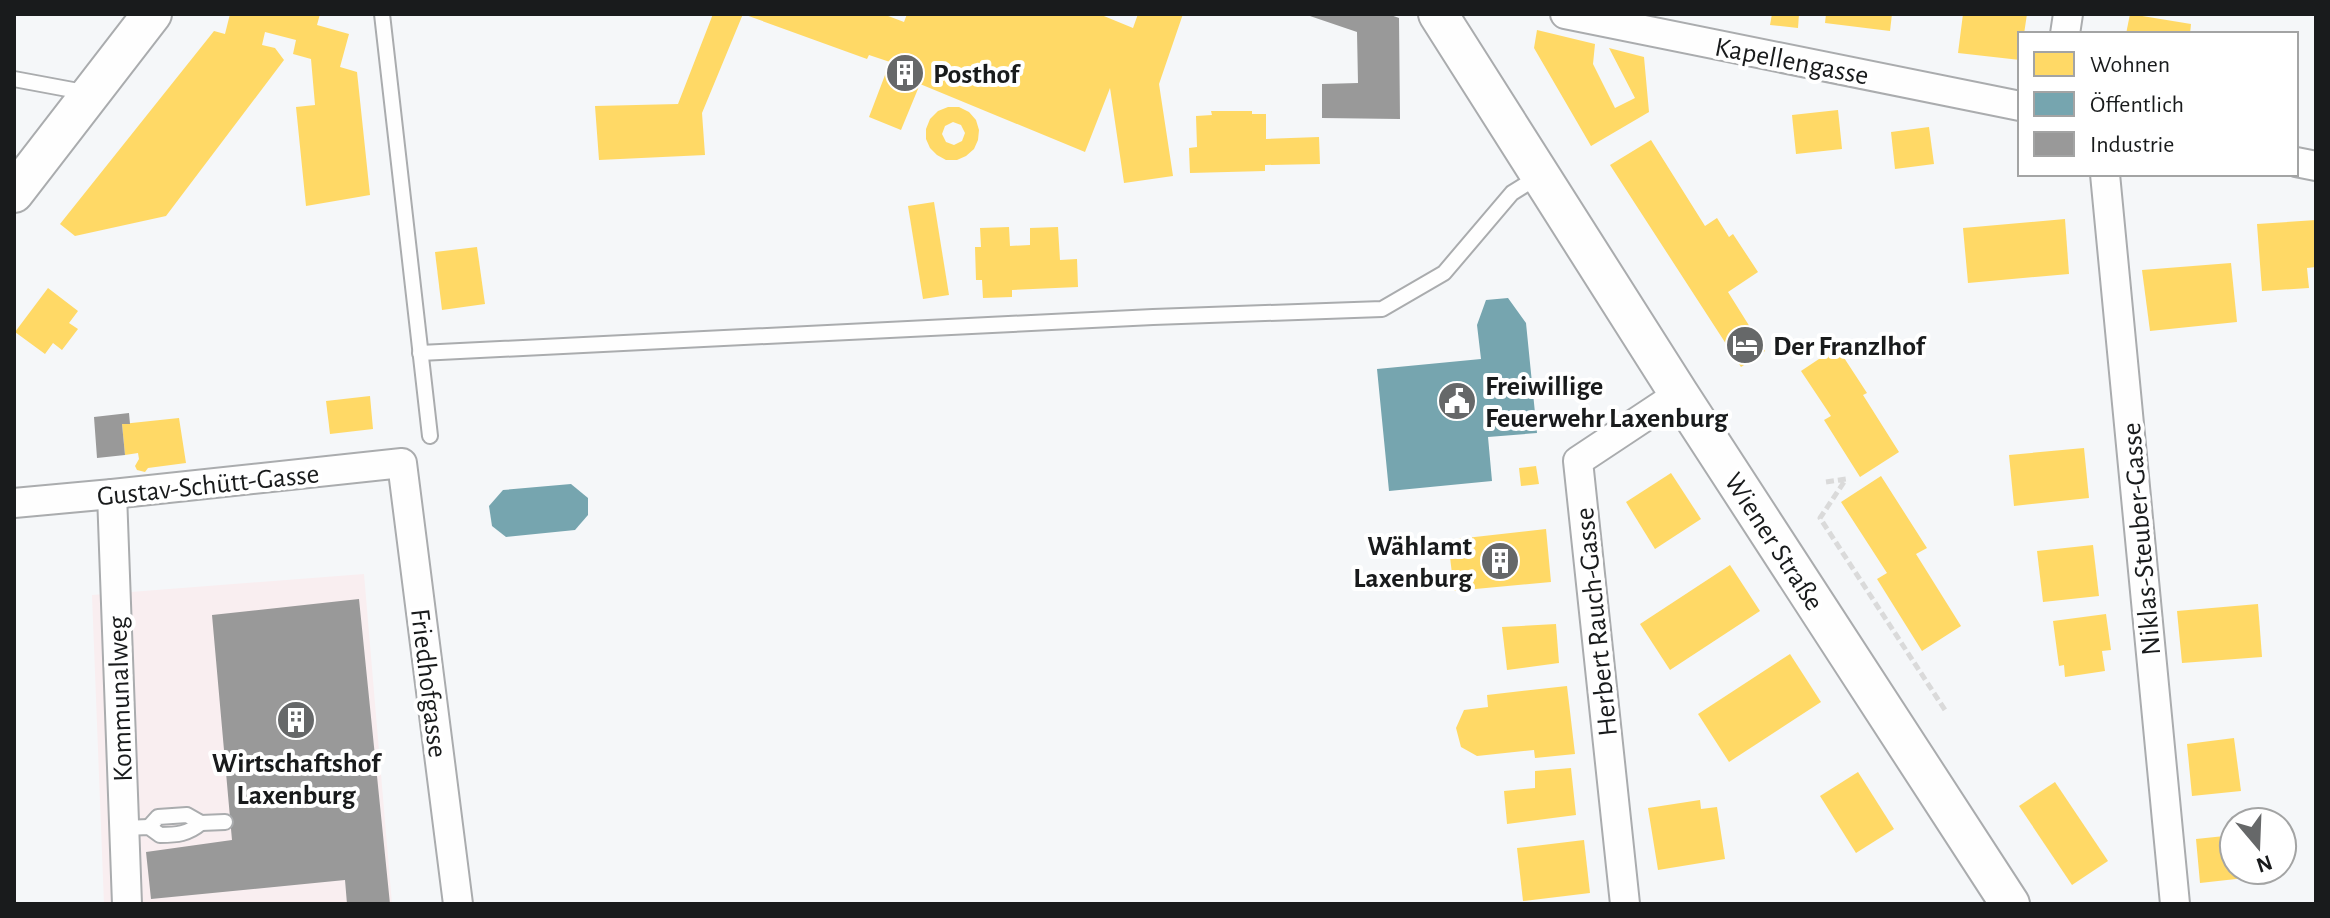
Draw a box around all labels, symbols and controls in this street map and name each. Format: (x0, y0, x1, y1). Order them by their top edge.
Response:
legend (2018, 32, 2298, 176)
street label: Kapellengasse (1712, 33, 1871, 91)
building icon: Posthof (884, 52, 926, 94)
text: Wohnen (2090, 53, 2170, 77)
place label: Posthof (933, 61, 1021, 89)
text: Öffentlich (2090, 92, 2184, 117)
text: Industrie (2090, 133, 2174, 157)
hotel icon: Der Franzlhof (1724, 324, 1766, 366)
place label: Der Franzlhof (1773, 333, 1926, 361)
place label: Freiwillige Feuerwehr Laxenburg (1485, 373, 1729, 433)
public building icon: Freiwillige Feuerwehr Laxenburg (1436, 380, 1478, 422)
street label: Niklas-Steuber-Gasse (2118, 421, 2166, 656)
street label: Gustav-Schütt-Gasse (96, 460, 321, 512)
street label: Wiener Straße (1719, 468, 1828, 616)
street label: Herbert Rauch-Gasse (1571, 506, 1623, 737)
place label: Wählamt Laxenburg (1353, 533, 1473, 593)
building icon: Wählamt Laxenburg (1479, 540, 1521, 582)
street label: Friedhofgasse (405, 607, 451, 759)
street label: Kommunalweg (104, 615, 138, 782)
building icon: Wirtschaftshof Laxenburg (275, 699, 317, 741)
place label: Wirtschaftshof Laxenburg (212, 750, 382, 810)
north arrow (2218, 806, 2298, 886)
text: N (2253, 851, 2275, 877)

